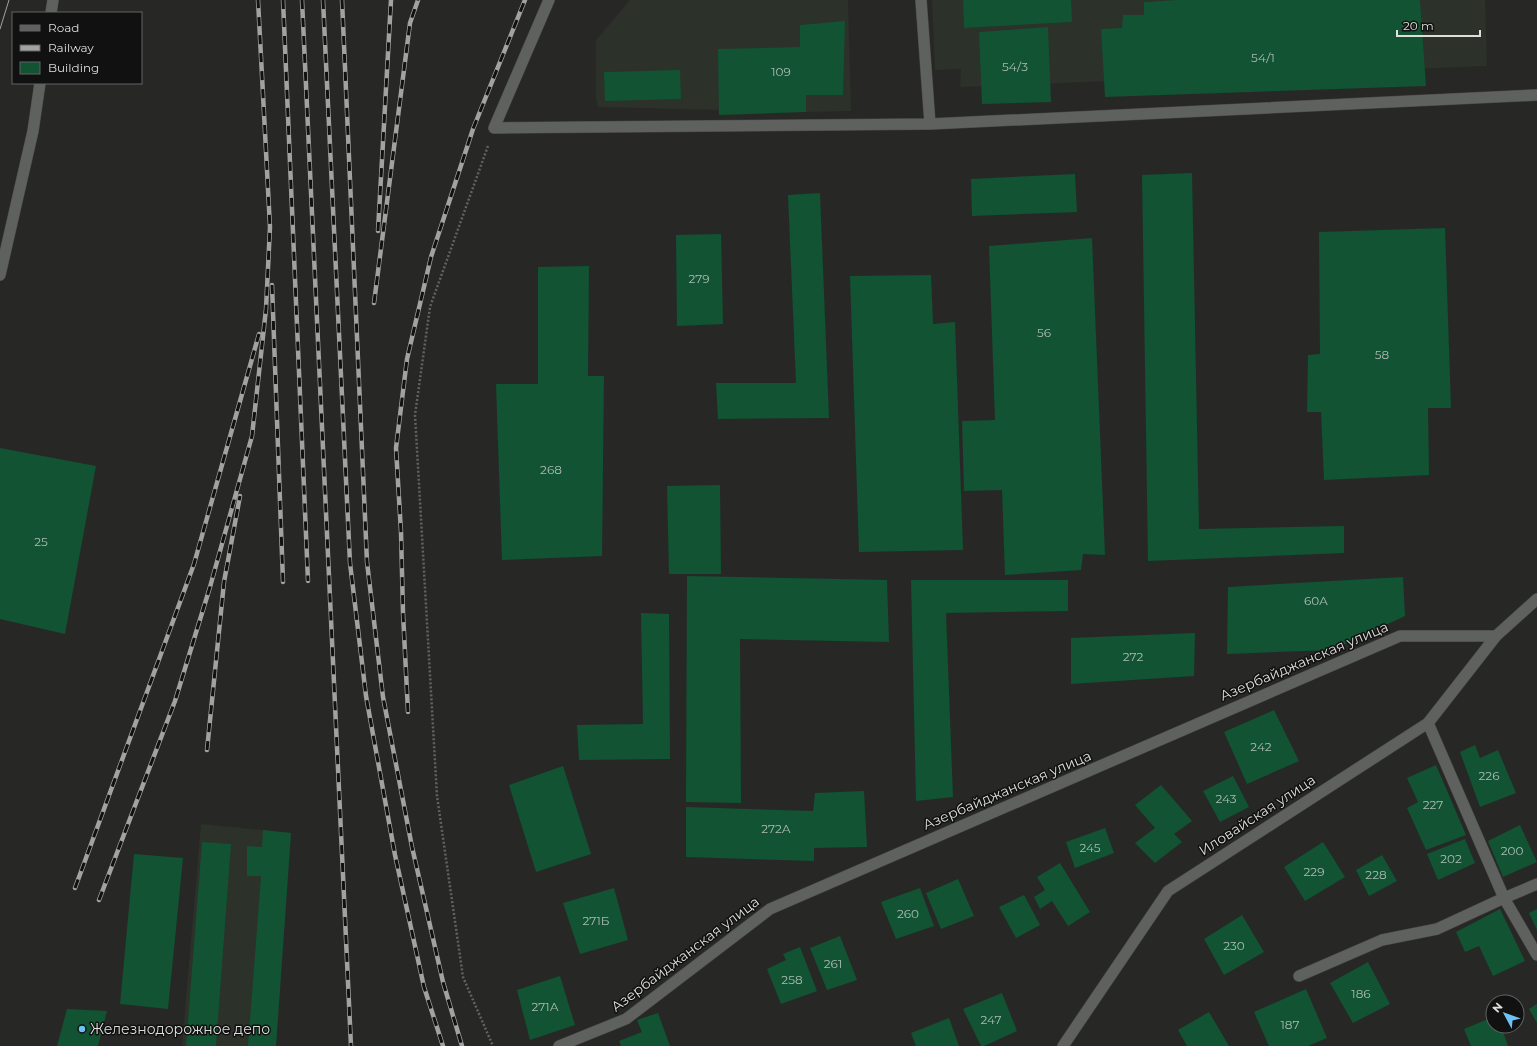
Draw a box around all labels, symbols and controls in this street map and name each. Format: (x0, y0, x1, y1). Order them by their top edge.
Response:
legend (12, 12, 142, 84)
scale bar (1397, 12, 1480, 38)
text: 20 m (1403, 18, 1434, 33)
text: Road (48, 20, 79, 35)
text: Railway (48, 40, 94, 55)
house number: 54/1 (1251, 50, 1275, 65)
house number: 54/3 (1002, 59, 1028, 74)
text: Building (48, 60, 99, 75)
house number: 109 (771, 64, 791, 79)
house number: 279 (688, 271, 710, 286)
house number: 56 (1037, 325, 1051, 340)
house number: 58 (1375, 347, 1390, 362)
house number: 268 (540, 462, 562, 477)
house number: 25 (34, 534, 48, 549)
house number: 60А (1304, 593, 1328, 608)
street label: Азербайджанская улица (1217, 617, 1391, 705)
house number: 272 (1123, 649, 1144, 664)
house number: 242 (1250, 739, 1272, 754)
street label: Азербайджанская улица (920, 746, 1094, 834)
house number: 226 (1479, 768, 1499, 783)
street label: Иловайская улица (1195, 771, 1319, 859)
house number: 243 (1215, 791, 1237, 806)
house number: 227 (1423, 797, 1443, 812)
house number: 272А (761, 821, 791, 836)
house number: 245 (1079, 840, 1101, 855)
house number: 200 (1501, 843, 1523, 858)
house number: 202 (1440, 851, 1462, 866)
house number: 229 (1304, 864, 1324, 879)
house number: 228 (1365, 867, 1387, 882)
street label: Азербайджанская улица (607, 892, 763, 1016)
house number: 260 (897, 906, 919, 921)
house number: 271Б (582, 913, 610, 928)
house number: 230 (1223, 938, 1245, 953)
house number: 261 (824, 956, 842, 971)
house number: 258 (781, 972, 803, 987)
house number: 186 (1351, 986, 1371, 1001)
north arrow (1485, 994, 1525, 1034)
house number: 271А (531, 999, 559, 1014)
text: N (1489, 999, 1506, 1015)
house number: 247 (981, 1012, 1001, 1027)
house number: 187 (1280, 1017, 1300, 1032)
place label: Железнодорожное депо (90, 1020, 270, 1038)
marker: Железнодорожное депо (77, 1024, 87, 1034)

